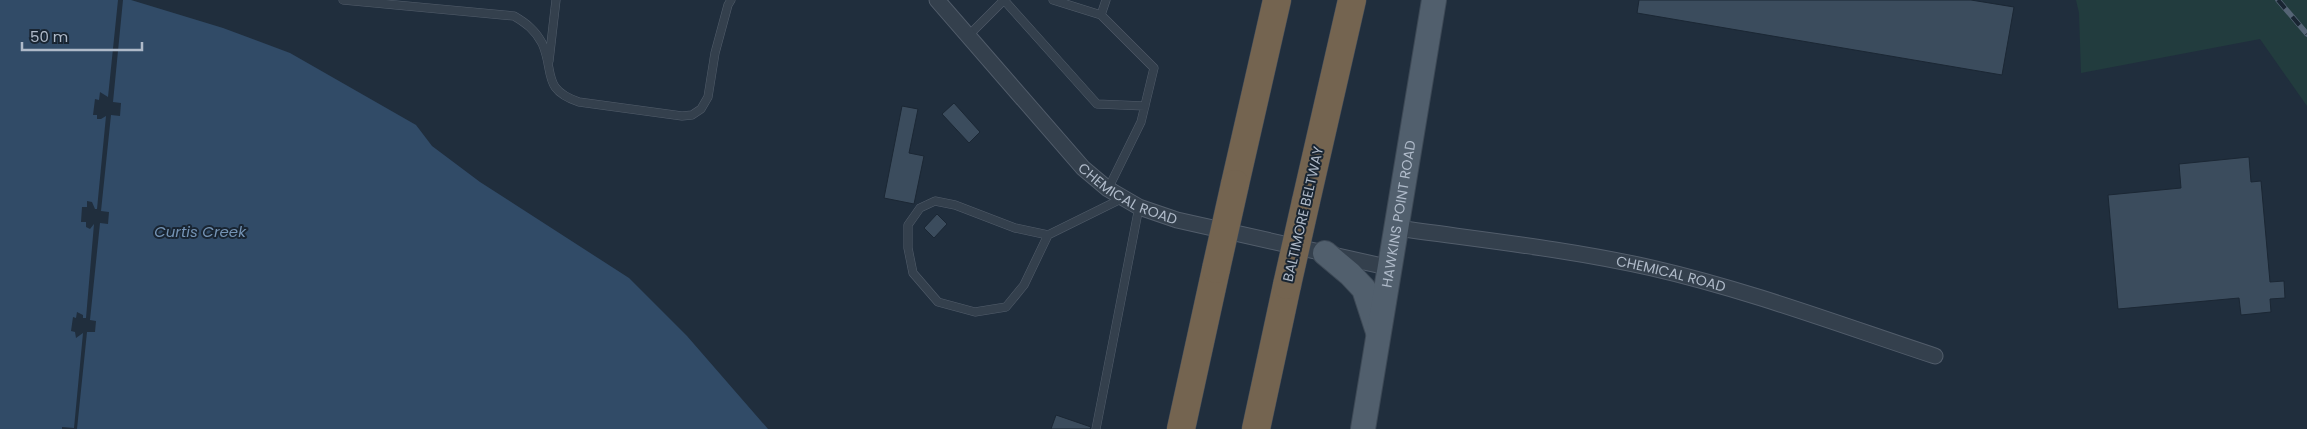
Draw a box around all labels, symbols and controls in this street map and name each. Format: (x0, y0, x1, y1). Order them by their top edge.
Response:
scale bar (22, 20, 142, 52)
text: 50 m (30, 26, 68, 47)
street label: HAWKINS POINT ROAD (1377, 139, 1421, 289)
street label: BALTIMORE BELTWAY (1278, 144, 1328, 284)
street label: CHEMICAL ROAD (1074, 158, 1180, 229)
water label: Curtis Creek (154, 221, 247, 242)
street label: CHEMICAL ROAD (1615, 251, 1728, 297)

